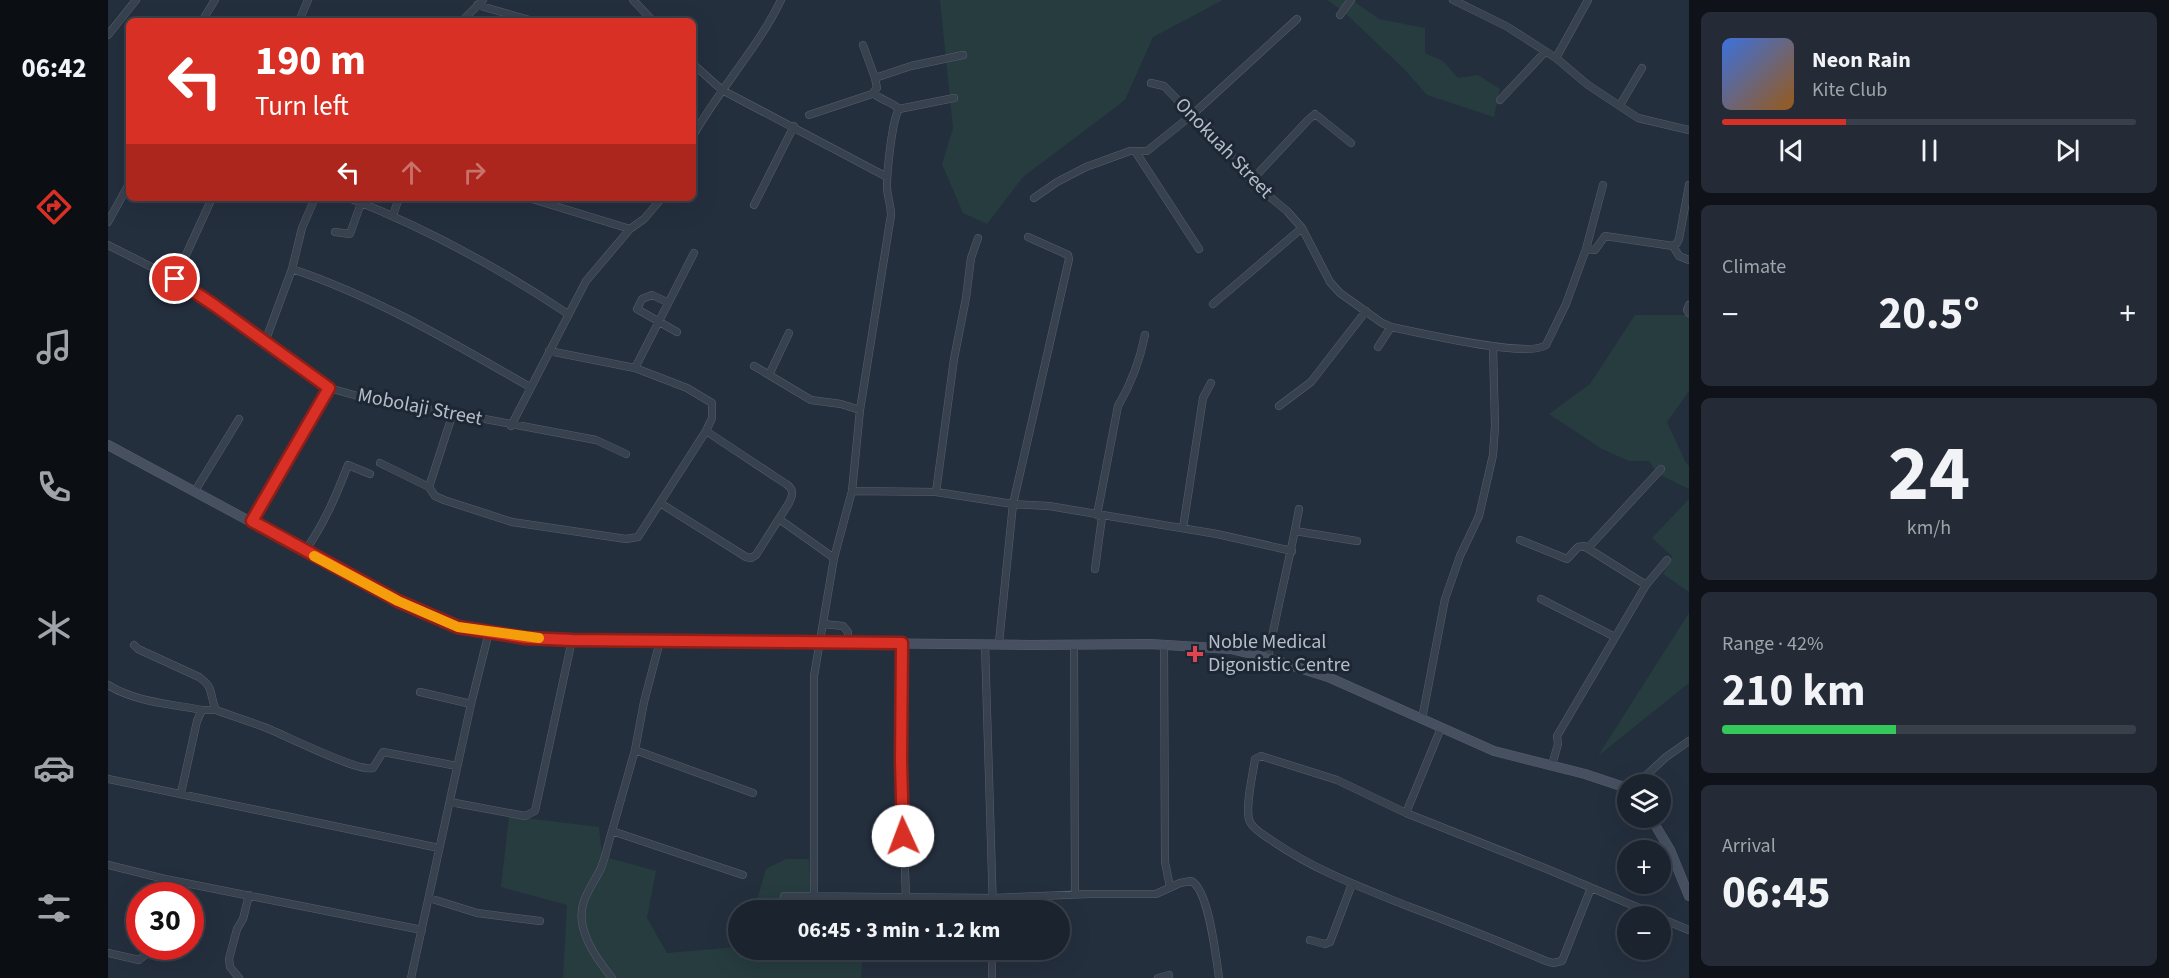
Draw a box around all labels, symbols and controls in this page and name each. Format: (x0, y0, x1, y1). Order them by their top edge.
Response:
text: 190 m (255, 31, 366, 91)
icon: left (156, 42, 234, 120)
text: Neon Rain (1812, 44, 1911, 76)
text: 06:42 (21, 49, 87, 88)
text: Kite Club (1812, 76, 1887, 104)
text: Turn left (255, 87, 349, 126)
street label: Onokuah Street (1169, 91, 1280, 205)
icon: previous (1775, 134, 1808, 167)
icon: pause (1913, 134, 1946, 167)
icon: next (2051, 134, 2084, 167)
icon: left (332, 156, 365, 189)
icon: ahead (395, 156, 428, 189)
icon: right (458, 156, 491, 189)
icon: directions (33, 186, 75, 228)
pin (149, 253, 200, 304)
text: Climate (1722, 253, 1786, 281)
icon: arrive (158, 262, 191, 295)
text: 20.5° (1878, 282, 1980, 346)
text: − (1722, 291, 1738, 338)
text: + (2120, 291, 2136, 338)
icon: music (33, 326, 75, 368)
street label: Mobolaji Street (355, 381, 485, 433)
text: 24 (1888, 419, 1970, 530)
icon: phone (33, 466, 75, 508)
text: km/h (1907, 514, 1951, 542)
icon: climate (33, 607, 75, 649)
place label: Noble Medical Digonistic Centre (1208, 628, 1350, 679)
text: Range · 42% (1722, 630, 1823, 658)
marker: Noble Medical Digonistic Centre (1186, 645, 1204, 663)
text: 210 km (1722, 659, 1866, 723)
icon: car (33, 747, 75, 789)
map controls (1617, 774, 1671, 960)
button: layers (1617, 774, 1671, 828)
position arrow (871, 804, 935, 868)
text: Arrival (1722, 832, 1776, 860)
button: + (1617, 840, 1671, 894)
text: 06:45 (1722, 861, 1831, 925)
speed limit sign: 30 (126, 882, 204, 960)
icon: filters (33, 887, 75, 929)
button: − (1617, 906, 1671, 960)
text: 06:45 · 3 min · 1.2 km (798, 914, 1000, 946)

